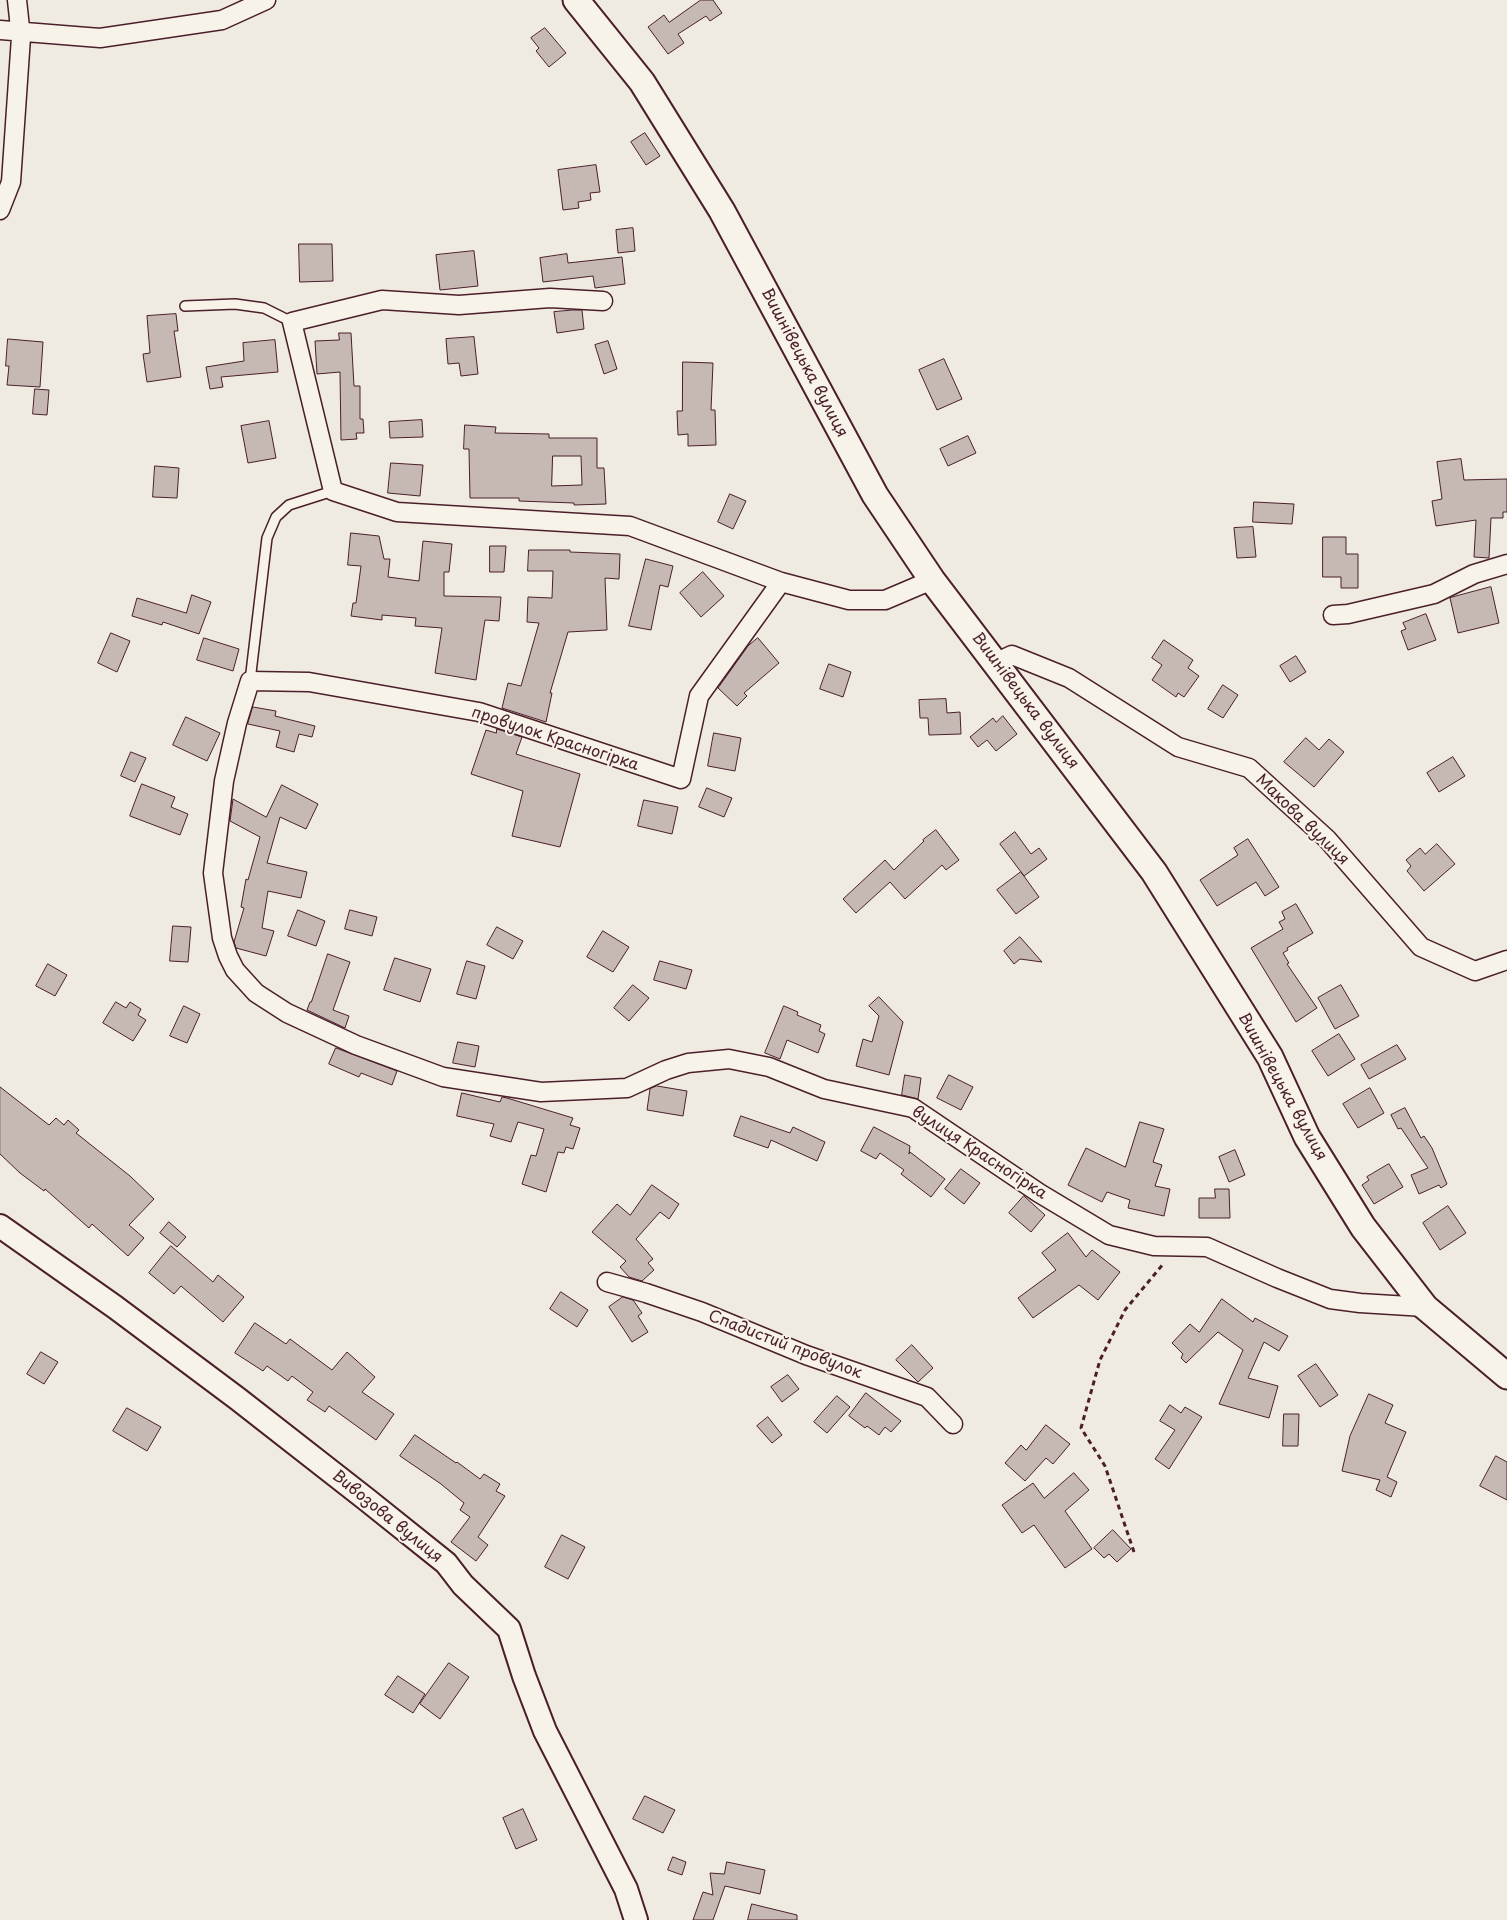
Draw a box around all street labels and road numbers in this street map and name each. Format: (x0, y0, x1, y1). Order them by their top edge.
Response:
street label: Вишнівецька вулиця (757, 285, 851, 441)
street label: Вишнівецька вулиця (967, 629, 1083, 773)
street label: провулок Красногірка (469, 703, 641, 775)
street label: Макова вулиця (1251, 771, 1353, 869)
street label: Вишнівецька вулиця (1233, 1010, 1331, 1164)
street label: вулиця Красногірка (908, 1102, 1050, 1204)
street label: Спадистий провулок (705, 1307, 865, 1383)
street label: Вивозова вулиця (328, 1467, 446, 1567)

